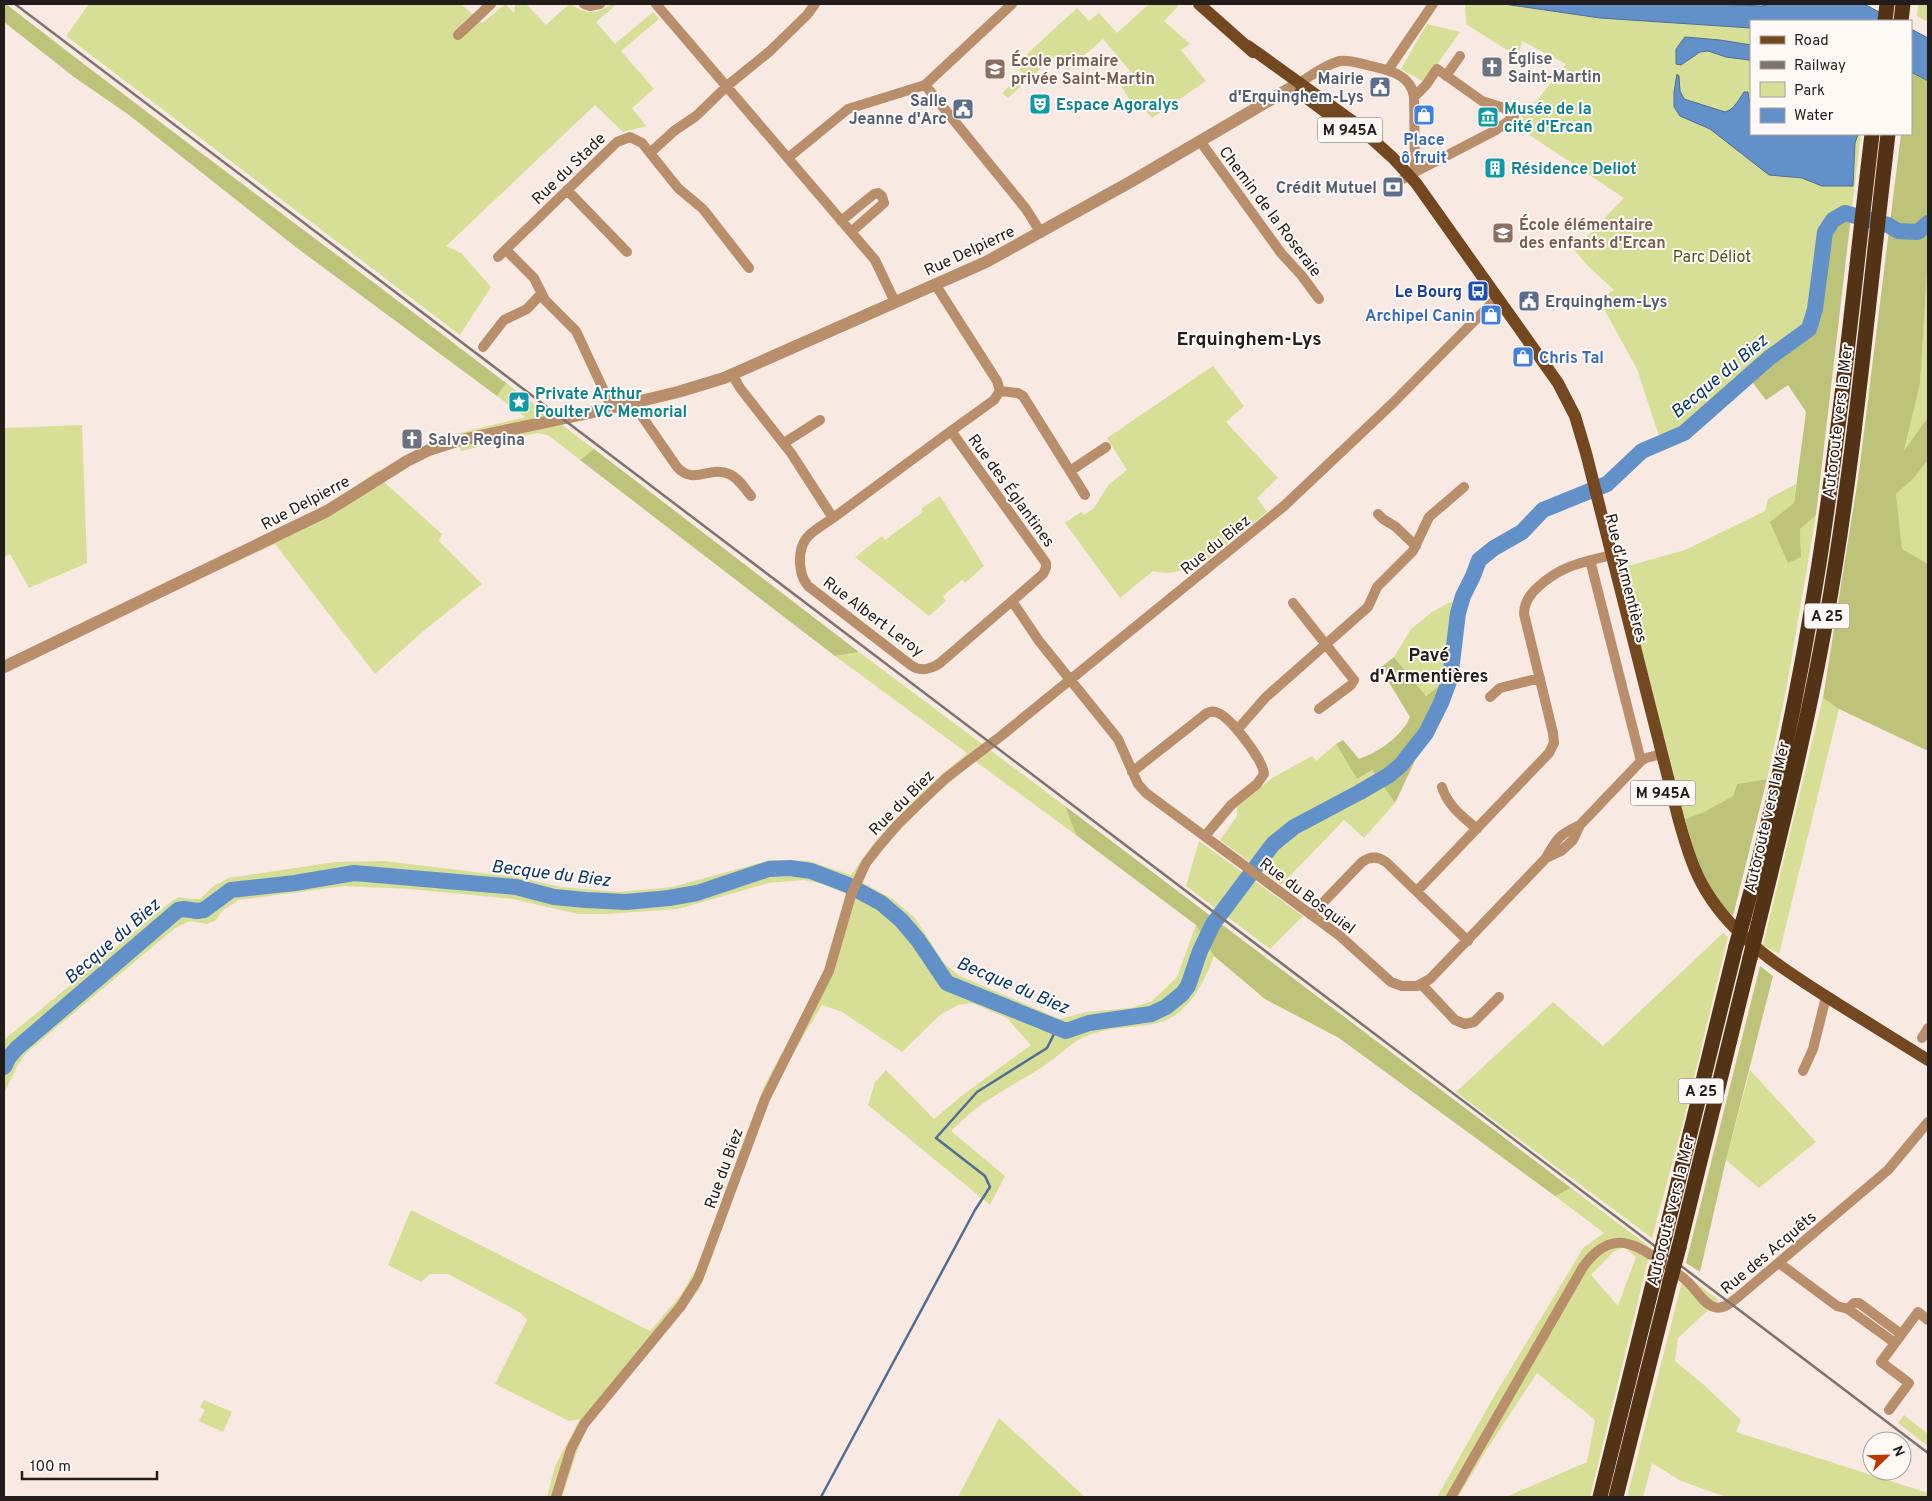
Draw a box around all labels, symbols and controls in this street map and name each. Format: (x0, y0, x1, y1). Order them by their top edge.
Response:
legend (1750, 20, 1912, 135)
text: Road (1794, 32, 1829, 51)
place label: Église Saint-Martin (1508, 48, 1601, 88)
place label: École primaire privée Saint-Martin (1011, 50, 1155, 90)
church icon: Église Saint-Martin (1480, 55, 1504, 79)
school or university icon: École primaire privée Saint-Martin (983, 57, 1007, 81)
text: Railway (1794, 57, 1846, 76)
place label: Mairie d'Erquinghem-Lys (1229, 70, 1364, 108)
public building icon: Mairie d'Erquinghem-Lys (1368, 75, 1392, 99)
text: Park (1794, 82, 1825, 101)
place label: Salle Jeanne d'Arc (849, 92, 947, 130)
theatre icon: Espace Agoralys (1028, 92, 1052, 116)
place label: Espace Agoralys (1056, 96, 1179, 116)
public building icon: Salle Jeanne d'Arc (951, 97, 975, 121)
place label: Musée de la cité d'Ercan (1504, 100, 1593, 138)
shop icon: Place ô fruit (1412, 103, 1436, 127)
museum icon: Musée de la cité d'Ercan (1476, 105, 1500, 129)
text: Water (1794, 107, 1834, 126)
road number: M 945A (1318, 118, 1382, 142)
street label: Rue du Stade (528, 129, 611, 210)
place label: Place ô fruit (1401, 131, 1447, 169)
street label: Chemin de la Roseraie (1214, 143, 1325, 282)
building icon: Résidence Deliot (1483, 156, 1507, 180)
place label: Résidence Deliot (1511, 160, 1637, 180)
bank icon: Crédit Mutuel (1381, 175, 1405, 199)
place label: Crédit Mutuel (1276, 179, 1377, 199)
place label: École élémentaire des enfants d'Ercan (1519, 214, 1666, 254)
school or university icon: École élémentaire des enfants d'Ercan (1491, 221, 1515, 245)
street label: Rue Delpierre (921, 222, 1018, 282)
park label: Parc Déliot (1673, 248, 1751, 268)
bus stop icon: Le Bourg (1466, 279, 1490, 303)
place label: Le Bourg (1395, 283, 1462, 303)
public building icon: Erquinghem-Lys (1517, 289, 1541, 313)
place label: Erquinghem-Lys (1545, 293, 1667, 313)
shop icon: Archipel Canin (1479, 303, 1503, 327)
place label: Archipel Canin (1365, 307, 1475, 327)
district label: Erquinghem-Lys (1176, 328, 1322, 352)
water label: Becque du Biez (1667, 329, 1774, 424)
street label: Autoroute vers la Mer (1820, 343, 1858, 499)
shop icon: Chris Tal (1511, 345, 1535, 369)
place label: Chris Tal (1539, 349, 1604, 369)
place label: Private Arthur Poulter VC Memorial (535, 385, 687, 423)
place icon: Private Arthur Poulter VC Memorial (507, 390, 531, 414)
church icon: Salve Regina (400, 427, 424, 451)
street label: Rue des Églantines (963, 430, 1060, 552)
place label: Salve Regina (428, 431, 525, 451)
street label: Rue Delpierre (258, 472, 354, 536)
street label: Rue du Biez (1177, 511, 1255, 580)
street label: Rue d'Armentières (1599, 512, 1651, 645)
street label: Rue Albert Leroy (818, 573, 927, 662)
road number: A 25 (1804, 604, 1850, 628)
district label: Pavé d'Armentières (1370, 645, 1488, 689)
street label: Autoroute vers la Mer (1741, 740, 1795, 895)
street label: Rue du Biez (865, 766, 939, 840)
road number: M 945A (1630, 780, 1696, 806)
street label: Rue du Bosquiel (1255, 854, 1359, 939)
water label: Becque du Biez (490, 856, 613, 893)
water label: Becque du Biez (60, 893, 167, 990)
water label: Becque du Biez (953, 952, 1073, 1021)
road number: A 25 (1678, 1078, 1724, 1104)
street label: Rue du Biez (701, 1126, 749, 1212)
street label: Autoroute vers la Mer (1643, 1133, 1700, 1288)
street label: Rue des Acquêts (1717, 1208, 1821, 1299)
north arrow (1862, 1431, 1912, 1481)
text: N (1888, 1444, 1907, 1459)
scale bar (22, 1448, 158, 1480)
text: 100 m (30, 1458, 71, 1477)

